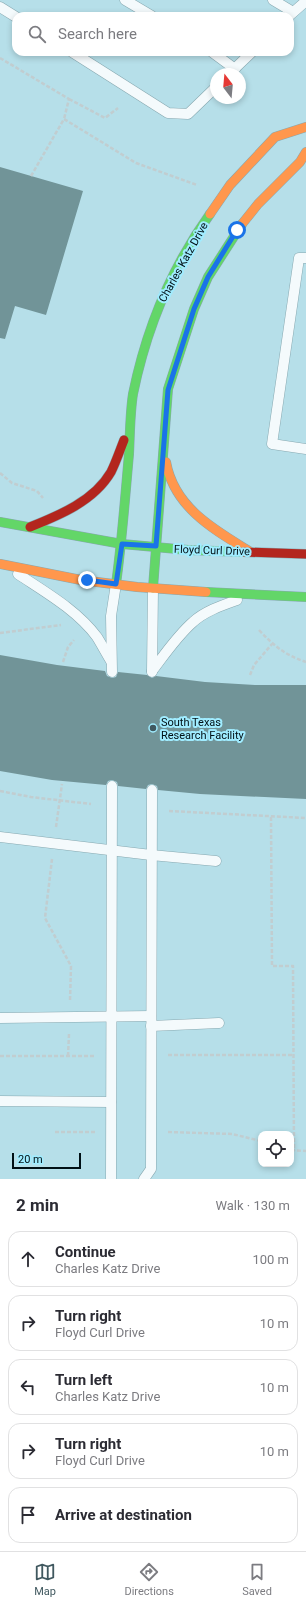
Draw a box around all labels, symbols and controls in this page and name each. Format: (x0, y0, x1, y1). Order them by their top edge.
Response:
search box (12, 12, 294, 56)
icon: search (26, 23, 48, 45)
text: Search here (58, 25, 137, 43)
north arrow (210, 68, 246, 104)
street label: Charles Katz Drive (156, 220, 211, 304)
route start (228, 221, 246, 239)
street label: Floyd Curl Drive (174, 543, 250, 558)
route end (78, 571, 96, 589)
place label: South Texas Research Facility (161, 716, 245, 742)
marker: South Texas Research Facility (148, 723, 158, 733)
map controls (258, 1131, 294, 1167)
button: locate (258, 1131, 294, 1167)
scale bar (12, 1151, 81, 1170)
text: 20 m (18, 1153, 43, 1166)
text: 2 min (16, 1195, 59, 1215)
text: Walk · 130 m (215, 1198, 290, 1213)
text: Continue (55, 1243, 116, 1261)
icon: ahead (17, 1248, 39, 1270)
text: 100 m (252, 1252, 289, 1267)
text: Charles Katz Drive (55, 1261, 160, 1276)
text: Turn right (55, 1307, 121, 1325)
icon: right (17, 1312, 39, 1334)
text: 10 m (260, 1316, 289, 1331)
text: Floyd Curl Drive (55, 1325, 145, 1340)
text: Turn left (55, 1371, 112, 1389)
icon: left (17, 1376, 39, 1398)
text: 10 m (260, 1380, 289, 1395)
text: Charles Katz Drive (55, 1389, 160, 1404)
text: Turn right (55, 1435, 121, 1453)
icon: right (17, 1440, 39, 1462)
text: 10 m (260, 1444, 289, 1459)
text: Floyd Curl Drive (55, 1453, 145, 1468)
icon: arrive (17, 1504, 39, 1526)
text: Arrive at destination (55, 1506, 192, 1524)
tab: Map (34, 1561, 56, 1598)
tab: Directions (124, 1561, 174, 1598)
tab: Saved (242, 1561, 272, 1598)

